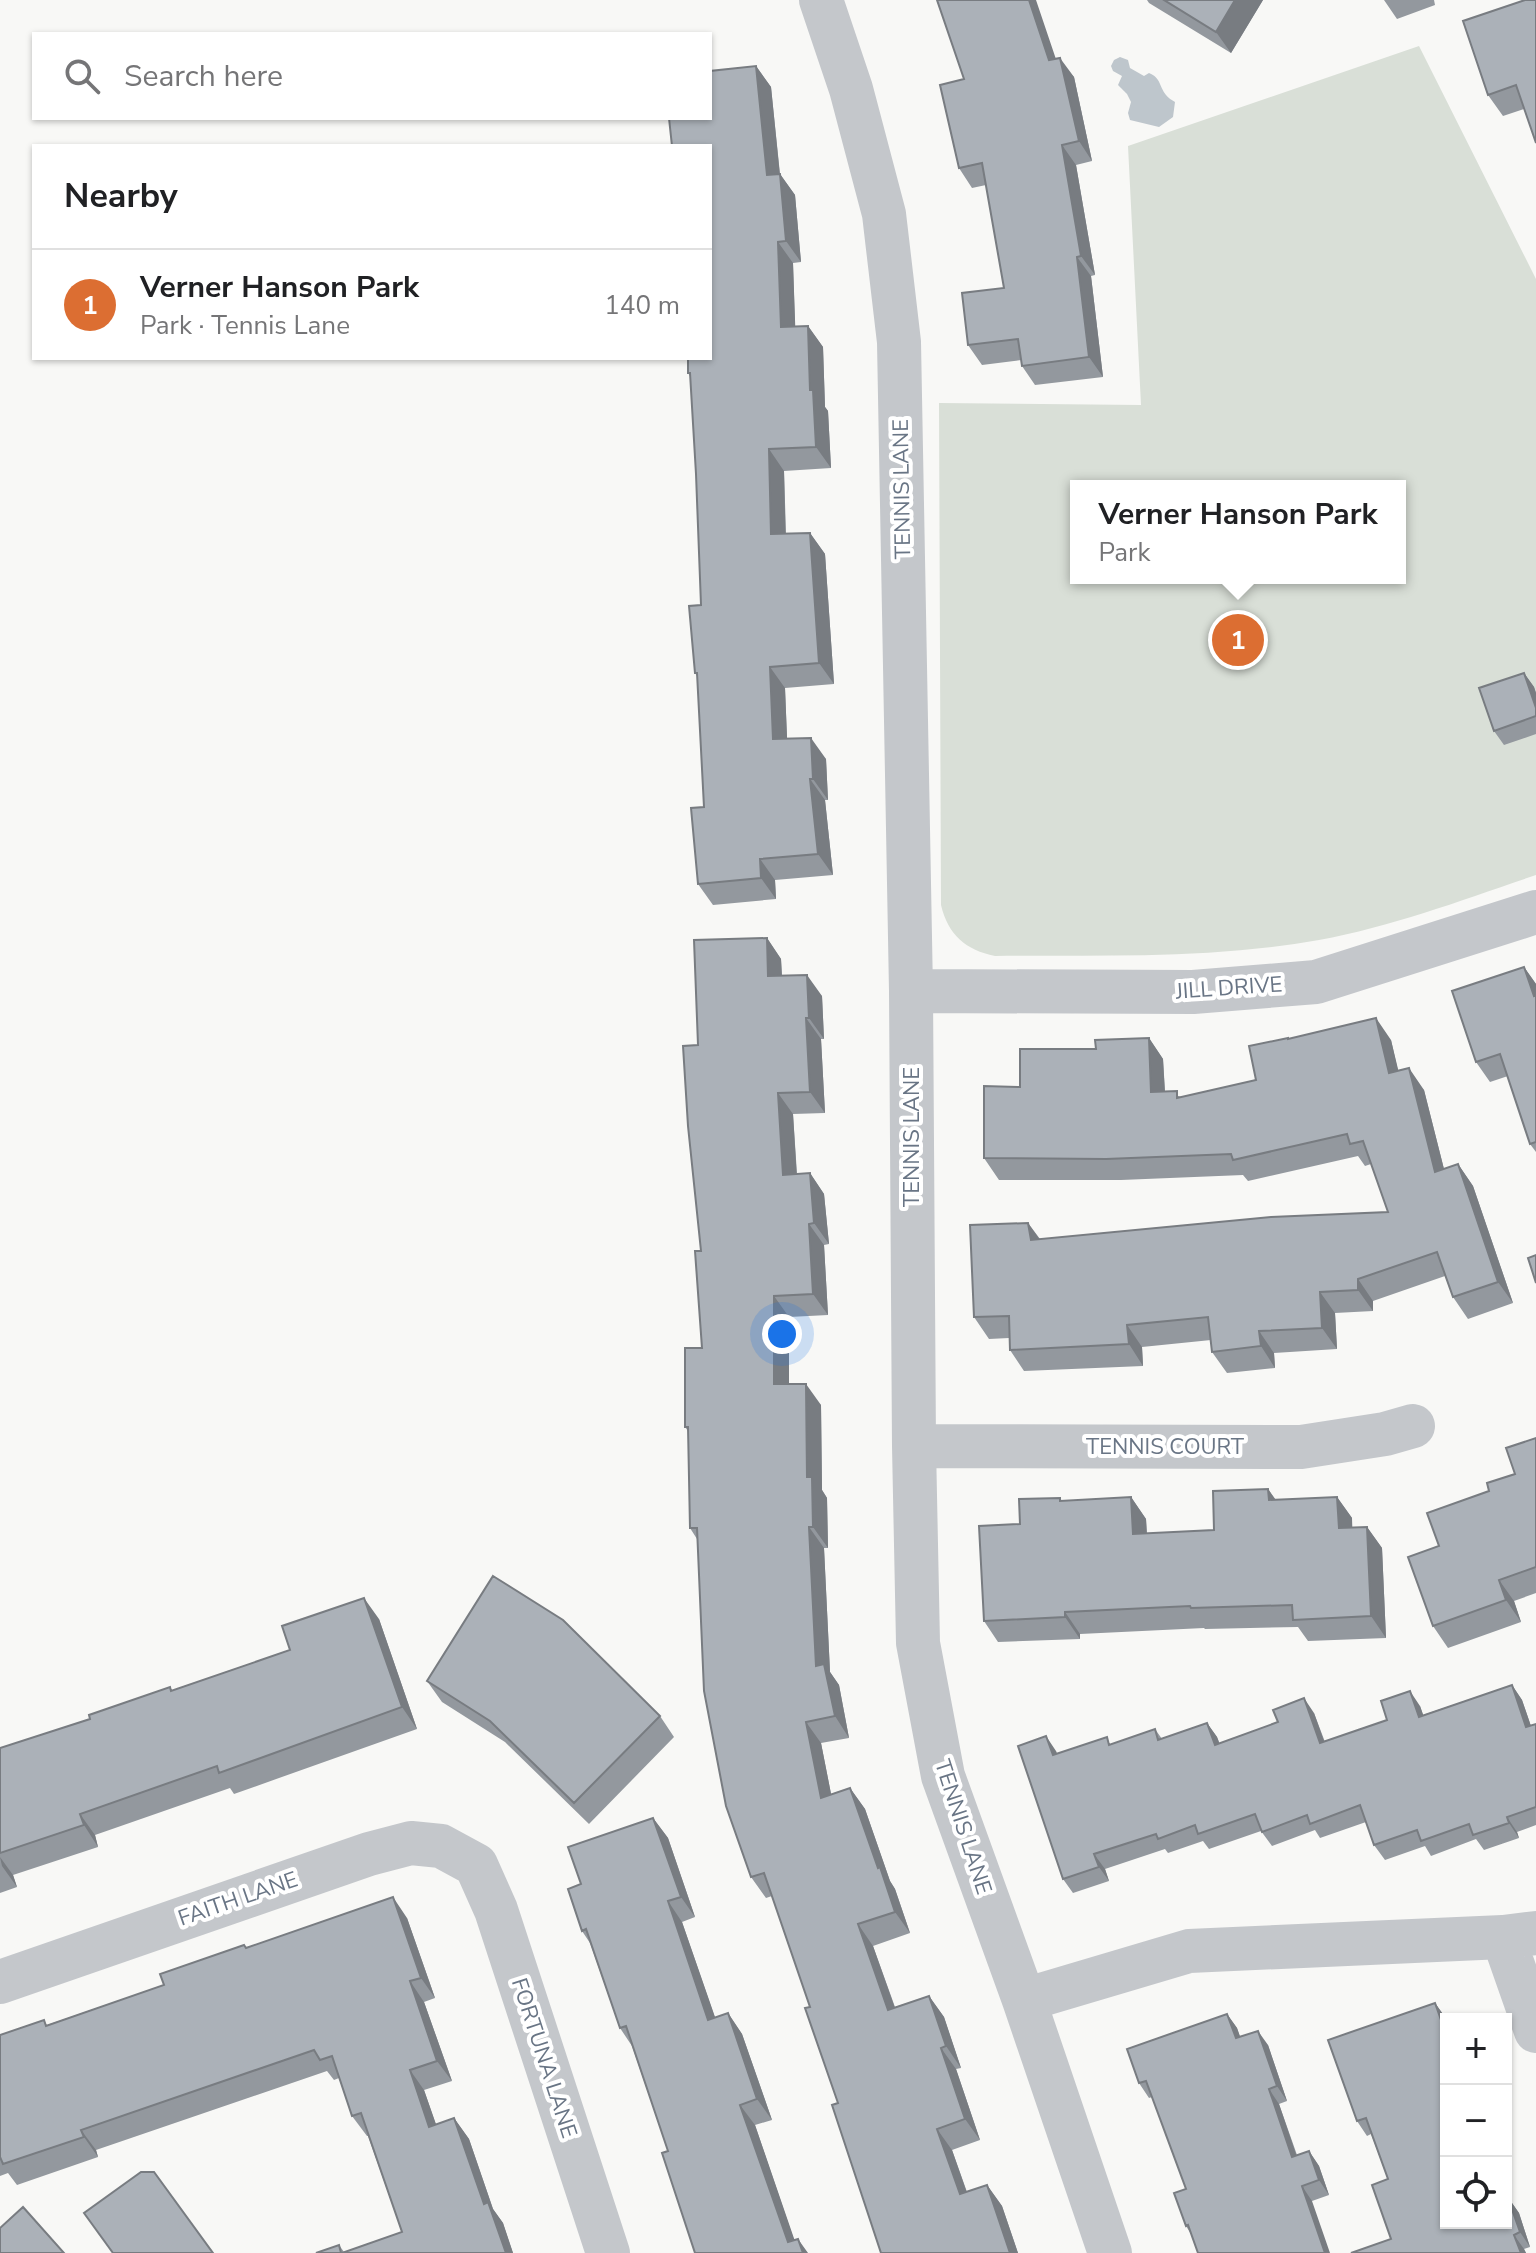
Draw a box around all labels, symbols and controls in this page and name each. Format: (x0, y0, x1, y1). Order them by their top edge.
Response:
search box (32, 32, 712, 120)
icon: search (60, 54, 104, 98)
text: Search here (124, 56, 283, 97)
text: Nearby (64, 173, 178, 219)
text: Verner Hanson Park (140, 267, 419, 308)
text: 1 (82, 288, 98, 323)
text: 140 m (604, 288, 680, 323)
text: Park · Tennis Lane (140, 308, 350, 343)
street label: TENNIS LANE (886, 419, 918, 559)
popup (1070, 480, 1406, 584)
text: Verner Hanson Park (1098, 494, 1378, 535)
text: Park (1098, 535, 1150, 570)
pin: 1 (1212, 610, 1264, 670)
street label: JILL DRIVE (1174, 969, 1283, 1007)
street label: TENNIS LANE (897, 1067, 927, 1207)
your location (762, 1314, 802, 1354)
street label: TENNIS COURT (1086, 1432, 1245, 1462)
street label: TENNIS LANE (927, 1756, 999, 1898)
street label: FAITH LANE (174, 1865, 302, 1933)
street label: FORTUNA LANE (504, 1974, 584, 2142)
map controls (1440, 2013, 1512, 2229)
button: + (1440, 2013, 1512, 2085)
button: − (1440, 2085, 1512, 2157)
button: locate (1440, 2157, 1512, 2229)

